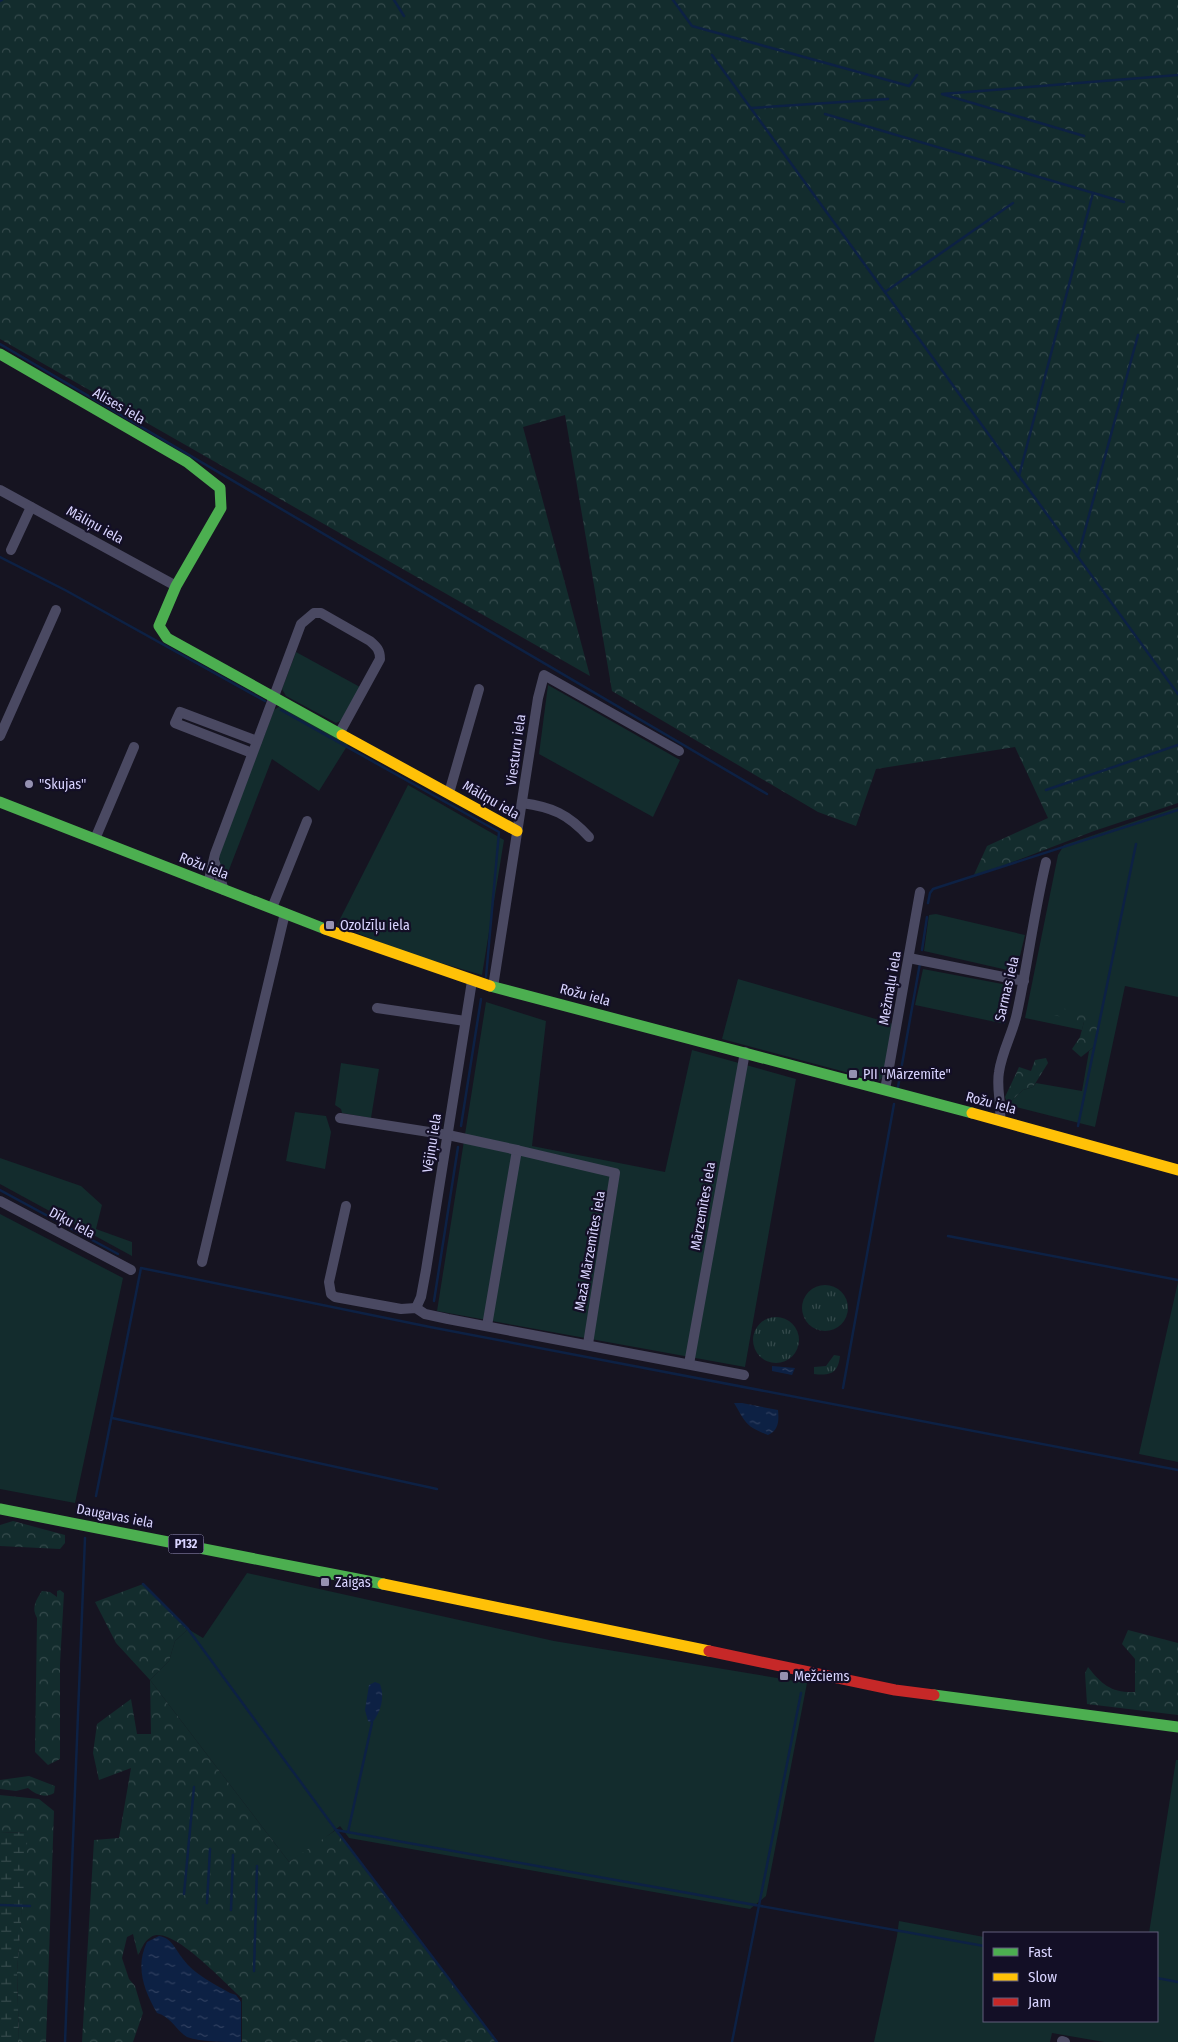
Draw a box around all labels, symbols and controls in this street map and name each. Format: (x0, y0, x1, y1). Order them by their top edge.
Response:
street label: Alises iela (90, 384, 148, 428)
street label: Māliņu iela (63, 502, 127, 549)
street label: Viesturu iela (503, 713, 529, 787)
place label: "Skujas" (39, 776, 86, 793)
street label: Māliņu iela (459, 777, 523, 824)
marker: "Skujas" (23, 778, 35, 790)
street label: Rožu iela (177, 849, 231, 883)
place label: Ozolzīļu iela (340, 917, 410, 935)
marker: Ozolzīļu iela (324, 919, 336, 931)
street label: Mežmaļu iela (875, 949, 906, 1027)
street label: Sarmas iela (991, 955, 1023, 1023)
street label: Rožu iela (558, 980, 612, 1010)
place label: PII "Mārzemīte" (863, 1066, 951, 1083)
marker: PII "Mārzemīte" (847, 1068, 859, 1080)
street label: Rožu iela (964, 1088, 1018, 1118)
street label: Vējiņu iela (419, 1112, 446, 1174)
street label: Mārzemītes iela (687, 1160, 719, 1252)
street label: Mazā Mārzemītes iela (571, 1189, 609, 1313)
street label: Dīķu iela (46, 1204, 98, 1243)
street label: Daugavas iela (75, 1500, 155, 1532)
road number: P132 (168, 1535, 204, 1554)
place label: Zaigas (335, 1574, 371, 1591)
marker: Zaigas (319, 1576, 331, 1588)
place label: Mežciems (794, 1668, 849, 1685)
marker: Mežciems (778, 1670, 790, 1682)
legend (983, 1932, 1158, 2022)
text: Fast (1028, 1943, 1052, 1961)
text: Slow (1028, 1968, 1057, 1986)
text: Jam (1028, 1993, 1051, 2011)

